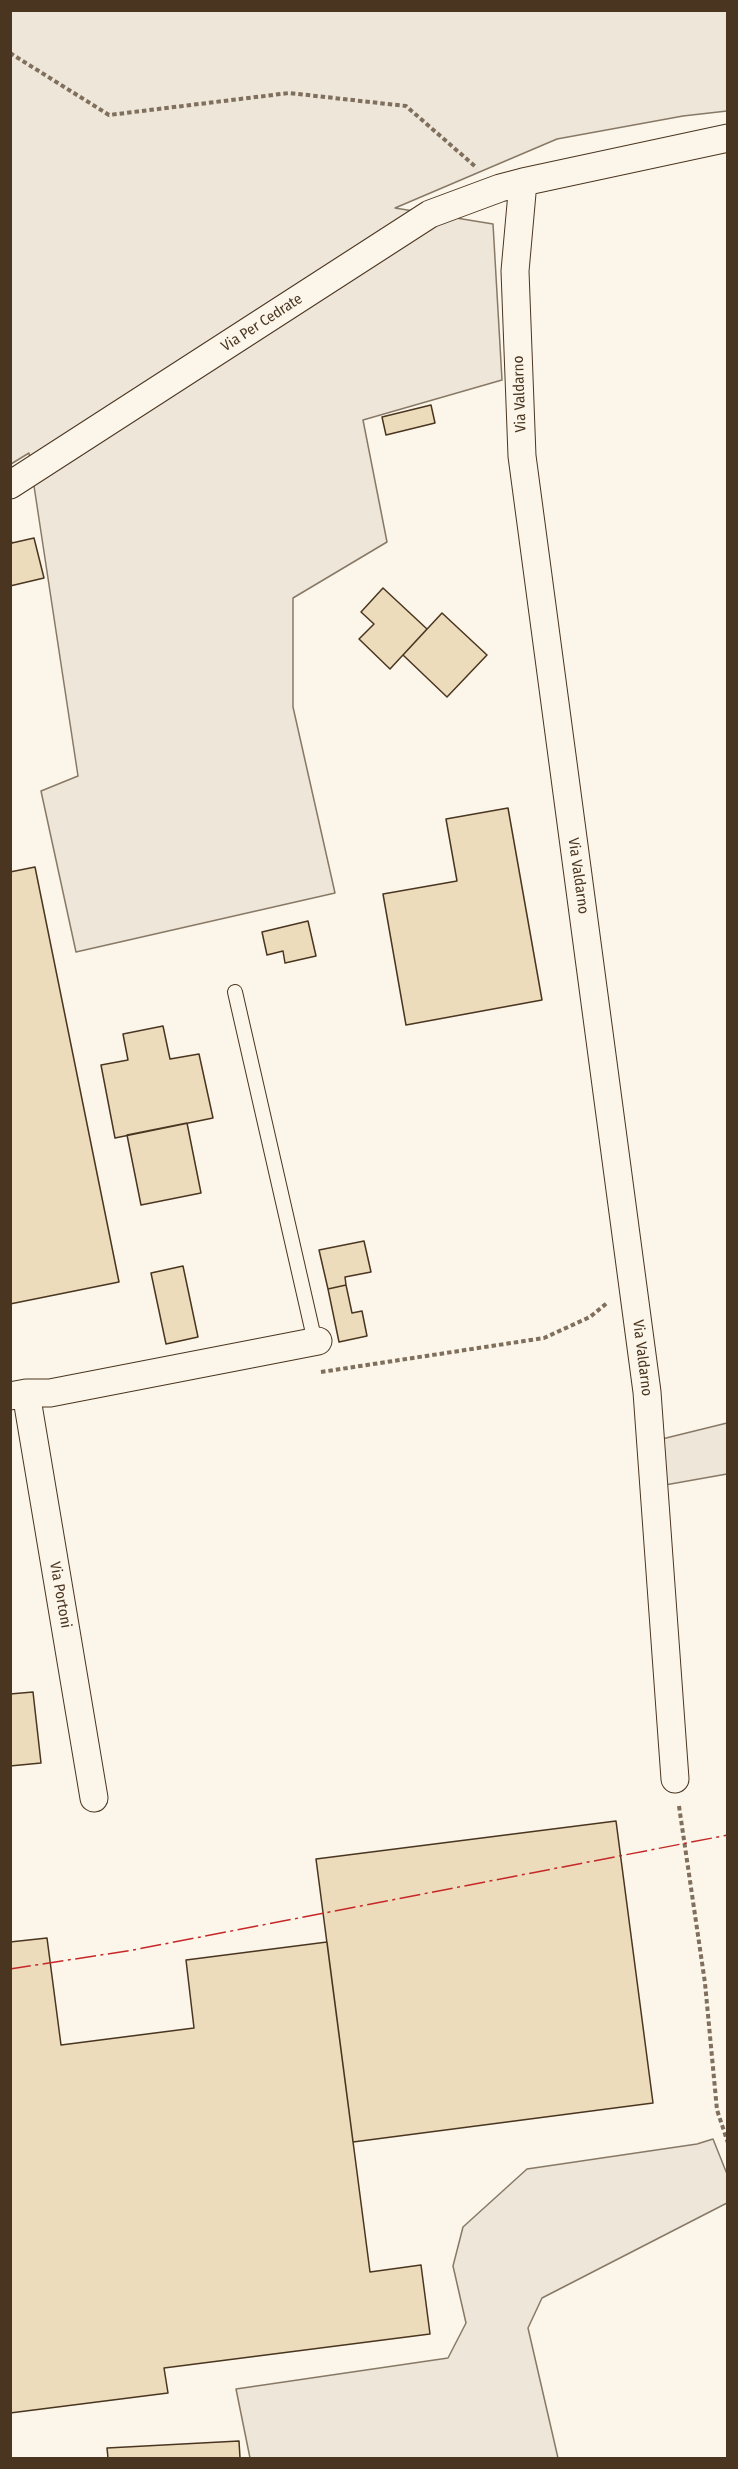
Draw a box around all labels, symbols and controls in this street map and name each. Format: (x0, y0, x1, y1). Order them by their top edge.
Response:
street label: Via Per Cedrate (218, 290, 306, 356)
street label: Via Valdarno (510, 355, 530, 433)
street label: Via Valdarno (564, 837, 592, 915)
street label: Via Valdarno (628, 1319, 656, 1397)
street label: Via Portoni (45, 1560, 75, 1630)

